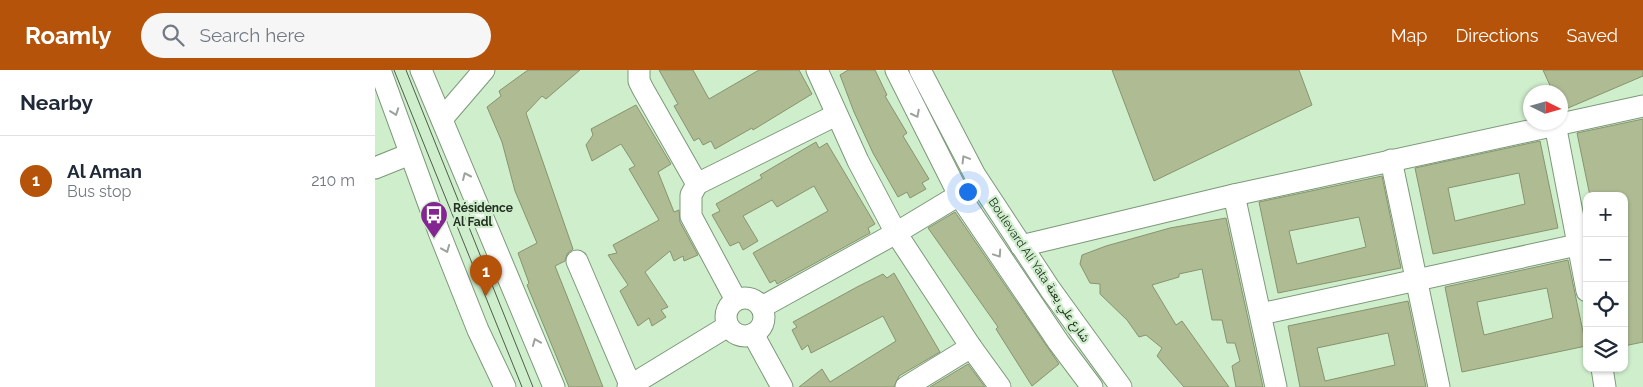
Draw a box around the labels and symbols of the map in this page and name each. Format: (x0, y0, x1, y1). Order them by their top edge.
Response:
north arrow (1523, 85, 1568, 130)
one-way arrow (389, 107, 399, 116)
one-way arrow (910, 109, 920, 118)
one-way arrow (962, 156, 972, 165)
one-way arrow (462, 172, 473, 181)
your location (955, 179, 981, 205)
street label: Boulevard Ali Yata شارع علي يعتة (983, 195, 1093, 346)
bus stop icon: Résidence Al Fadl (419, 200, 449, 239)
place label: Résidence Al Fadl (453, 201, 513, 229)
one-way arrow (440, 244, 450, 253)
one-way arrow (992, 248, 1001, 258)
pin: 1 (470, 255, 502, 296)
one-way arrow (532, 338, 543, 347)

